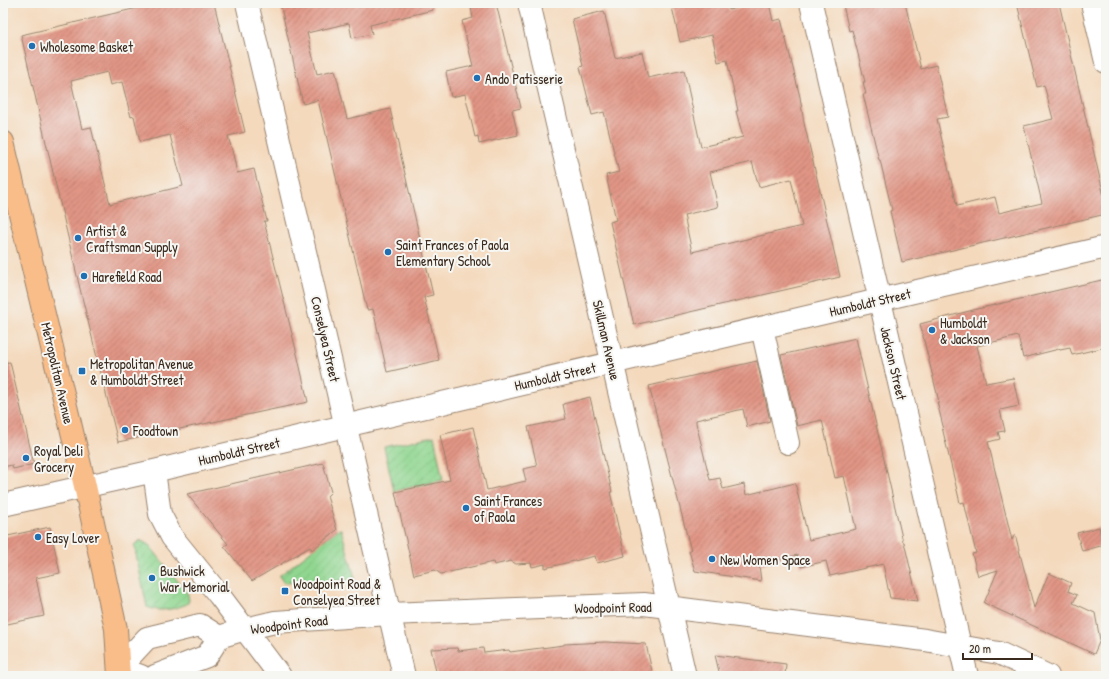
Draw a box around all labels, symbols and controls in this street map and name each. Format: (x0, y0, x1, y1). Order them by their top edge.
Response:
place label: Wholesome Basket (40, 37, 133, 56)
marker: Wholesome Basket (27, 41, 37, 51)
place label: Ando Patisserie (485, 69, 564, 88)
marker: Ando Patisserie (472, 73, 482, 83)
place label: Artist & Craftsman Supply (86, 221, 178, 257)
marker: Artist & Craftsman Supply (73, 233, 83, 243)
place label: Saint Frances of Paola Elementary School (396, 235, 509, 271)
marker: Saint Frances of Paola Elementary School (383, 247, 393, 257)
place label: Harefield Road (92, 267, 162, 286)
marker: Harefield Road (79, 271, 89, 281)
street label: Humboldt Street (827, 283, 913, 321)
street label: Conselyea Street (306, 294, 345, 384)
street label: Skillman Avenue (589, 298, 626, 382)
place label: Humboldt & Jackson (940, 313, 990, 348)
street label: Metropolitan Avenue (36, 320, 79, 426)
street label: Jackson Street (876, 324, 912, 402)
marker: Humboldt & Jackson (927, 325, 937, 335)
place label: Metropolitan Avenue & Humboldt Street (90, 354, 194, 389)
street label: Humboldt Street (512, 357, 598, 395)
marker: Metropolitan Avenue & Humboldt Street (77, 366, 87, 376)
place label: Foodtown (132, 421, 178, 440)
marker: Foodtown (120, 425, 130, 435)
street label: Humboldt Street (196, 432, 282, 470)
place label: Royal Deli Grocery (34, 441, 83, 477)
marker: Royal Deli Grocery (21, 453, 31, 463)
place label: Saint Frances of Paola (474, 491, 542, 526)
marker: Saint Frances of Paola (461, 503, 471, 513)
place label: Easy Lover (46, 528, 100, 548)
marker: Easy Lover (33, 532, 43, 542)
place label: New Women Space (720, 550, 811, 570)
marker: New Women Space (707, 554, 717, 564)
place label: Bushwick War Memorial (160, 561, 230, 596)
marker: Bushwick War Memorial (147, 573, 157, 583)
place label: Woodpoint Road & Conselyea Street (293, 574, 381, 610)
marker: Woodpoint Road & Conselyea Street (280, 586, 290, 596)
street label: Woodpoint Road (574, 597, 652, 618)
street label: Woodpoint Road (249, 610, 329, 639)
scale bar (963, 635, 1032, 661)
text: 20 m (969, 640, 991, 657)

